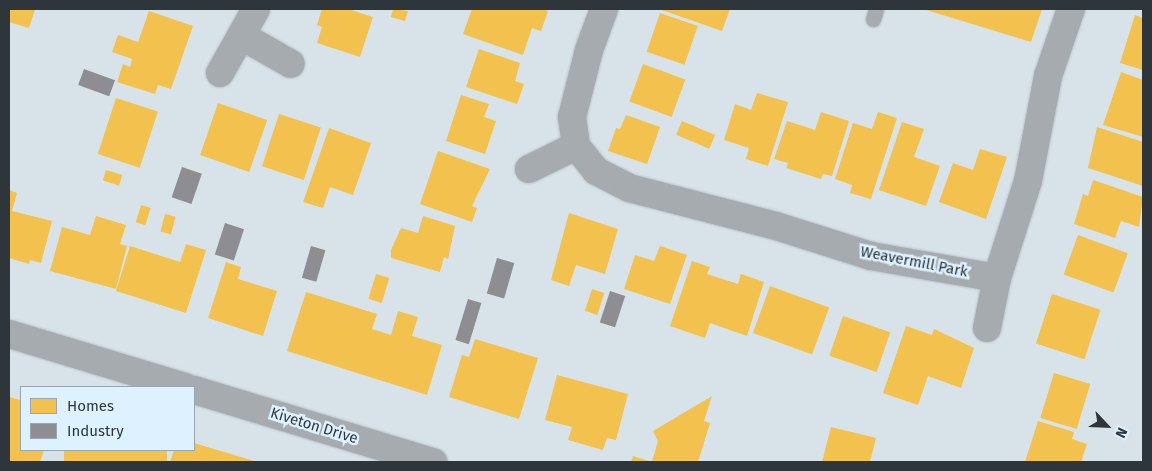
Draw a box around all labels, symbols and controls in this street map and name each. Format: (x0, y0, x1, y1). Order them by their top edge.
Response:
street label: Weavermill Park (859, 243, 969, 281)
legend (20, 386, 195, 451)
text: Homes (67, 397, 114, 415)
north arrow (1082, 401, 1132, 451)
street label: Kiveton Drive (268, 404, 360, 448)
text: Industry (67, 422, 124, 440)
text: N (1111, 425, 1131, 440)

